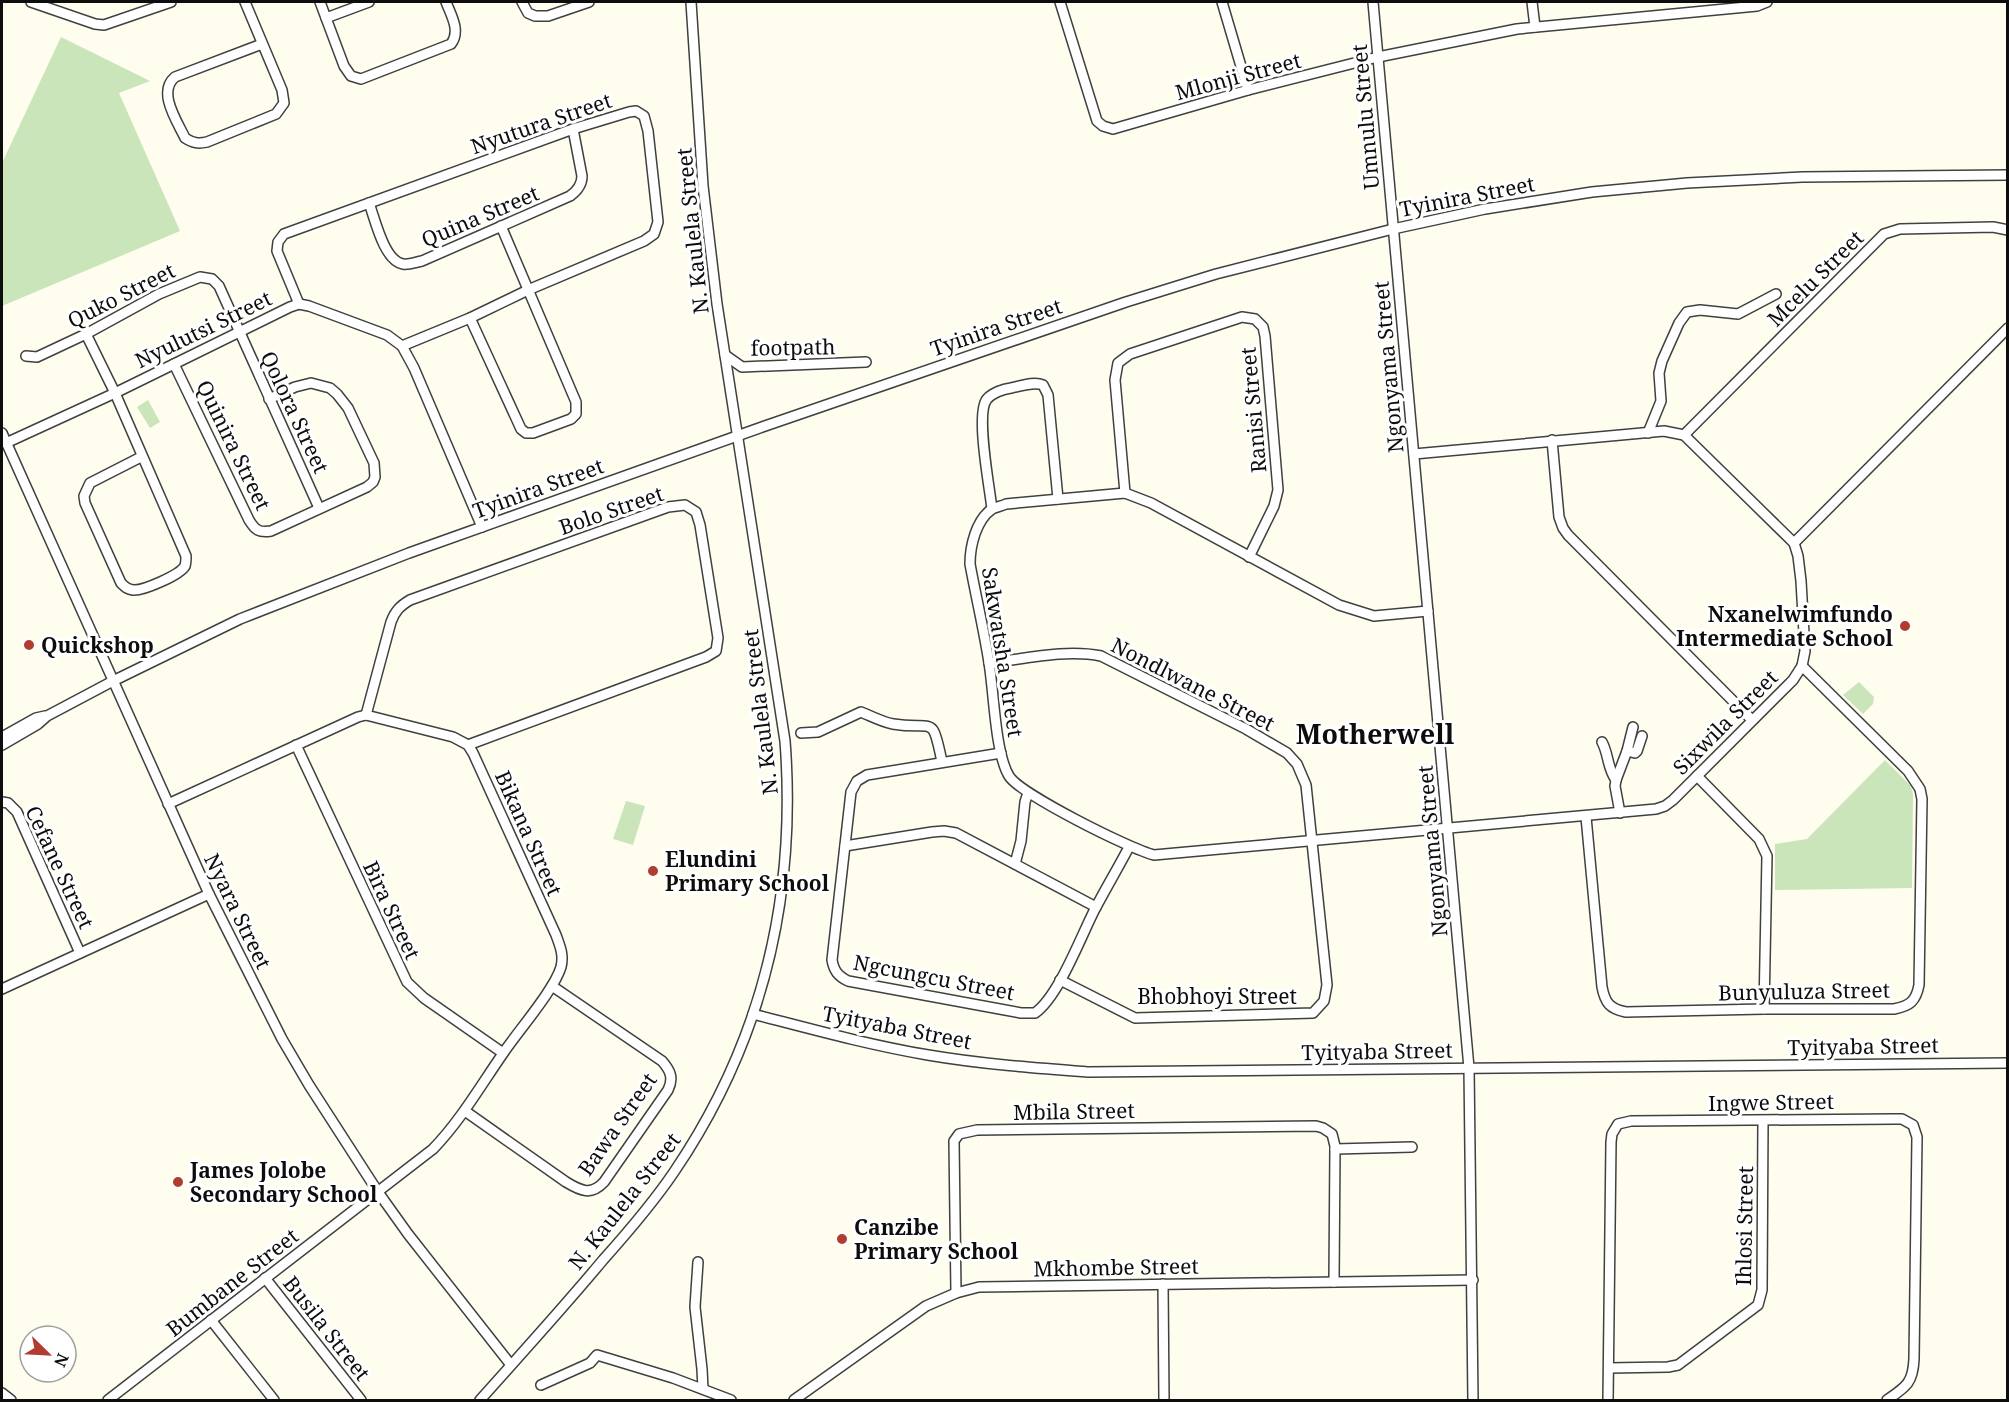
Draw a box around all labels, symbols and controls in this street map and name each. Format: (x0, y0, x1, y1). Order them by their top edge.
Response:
street label: Umnulu Street (1345, 43, 1385, 191)
street label: Mlonji Street (1172, 46, 1304, 106)
street label: Nyutura Street (467, 86, 615, 160)
street label: N. Kaulela Street (669, 147, 715, 315)
street label: Tyinira Street (1397, 169, 1537, 223)
street label: Quina Street (417, 179, 543, 253)
street label: Mcelu Street (1761, 224, 1869, 332)
street label: Quko Street (63, 256, 179, 334)
street label: Ngonyama Street (1367, 280, 1409, 454)
street label: Nyulutsi Street (130, 284, 276, 374)
street label: Tyinira Street (927, 291, 1065, 363)
street label: footpath (750, 332, 836, 362)
street label: Qolora Street (254, 346, 336, 478)
street label: Ranisi Street (1234, 346, 1272, 474)
street label: Quinira Street (190, 375, 278, 515)
street label: Tyinira Street (469, 451, 607, 525)
street label: Bolo Street (555, 479, 667, 541)
street label: Sakwatsha Street (976, 565, 1030, 739)
place label: Nxanelwimfundo Intermediate School (1676, 600, 1894, 652)
marker: Nxanelwimfundo Intermediate School (1898, 619, 1912, 633)
street label: N. Kaulela Street (736, 628, 784, 796)
place label: Quickshop (41, 631, 154, 659)
street label: Nondlwane Street (1107, 631, 1279, 737)
marker: Quickshop (22, 638, 36, 652)
street label: Sixwila Street (1666, 663, 1784, 781)
district label: Motherwell (1296, 715, 1455, 752)
street label: Ngonyama Street (1411, 764, 1453, 938)
street label: Bikana Street (489, 766, 569, 900)
street label: Cefane Street (19, 801, 101, 933)
place label: Elundini Primary School (665, 845, 830, 897)
street label: Nyara Street (198, 849, 278, 973)
street label: Bira Street (357, 856, 427, 964)
marker: Elundini Primary School (646, 864, 660, 878)
street label: Ngcungcu Street (851, 948, 1017, 1006)
street label: Bunyuluza Street (1718, 976, 1890, 1006)
street label: Bhobhoyi Street (1137, 982, 1297, 1010)
street label: Tyityaba Street (820, 999, 974, 1055)
street label: Tyityaba Street (1787, 1031, 1939, 1061)
street label: Tyityaba Street (1301, 1036, 1453, 1066)
street label: Bawa Street (571, 1067, 663, 1181)
street label: Ingwe Street (1708, 1087, 1834, 1117)
street label: Mbila Street (1013, 1096, 1135, 1126)
street label: N. Kaulela Street (562, 1127, 686, 1275)
place label: James Jolobe Secondary School (189, 1156, 378, 1208)
street label: Ihlosi Street (1729, 1166, 1759, 1286)
marker: James Jolobe Secondary School (171, 1175, 185, 1189)
place label: Canzibe Primary School (854, 1213, 1019, 1265)
street label: Bumbane Street (160, 1222, 304, 1342)
marker: Canzibe Primary School (835, 1232, 849, 1246)
street label: Mkhombe Street (1033, 1252, 1199, 1282)
street label: Busila Street (277, 1270, 377, 1386)
north arrow (18, 1324, 78, 1384)
text: N (49, 1350, 74, 1371)

